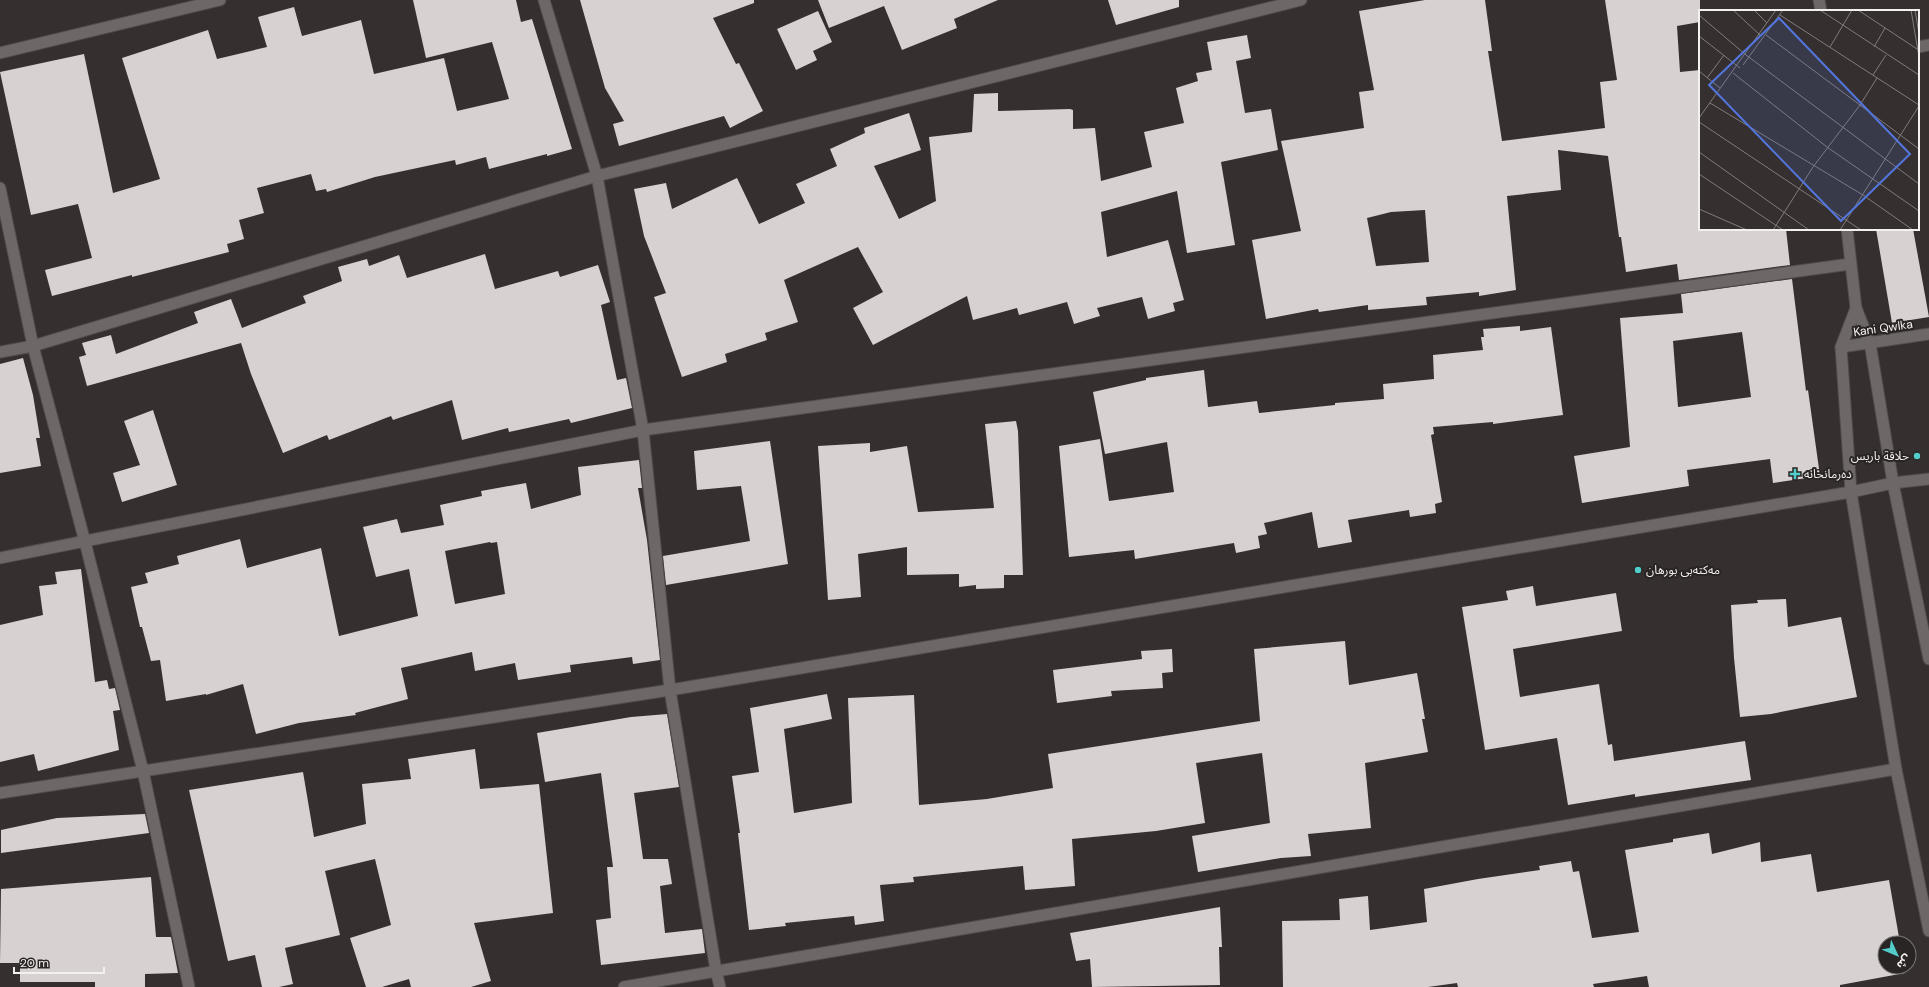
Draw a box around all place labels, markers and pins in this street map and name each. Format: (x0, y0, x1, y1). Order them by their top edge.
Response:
place label: حلاقة باریس (1851, 448, 1909, 464)
marker: حلاقة باریس (1912, 451, 1922, 461)
place label: دەرمانخانە (1804, 466, 1852, 482)
marker: دەرمانخانە (1789, 468, 1801, 480)
place label: مەکتەبی بورهان (1646, 562, 1720, 578)
marker: مەکتەبی بورهان (1633, 565, 1643, 575)

